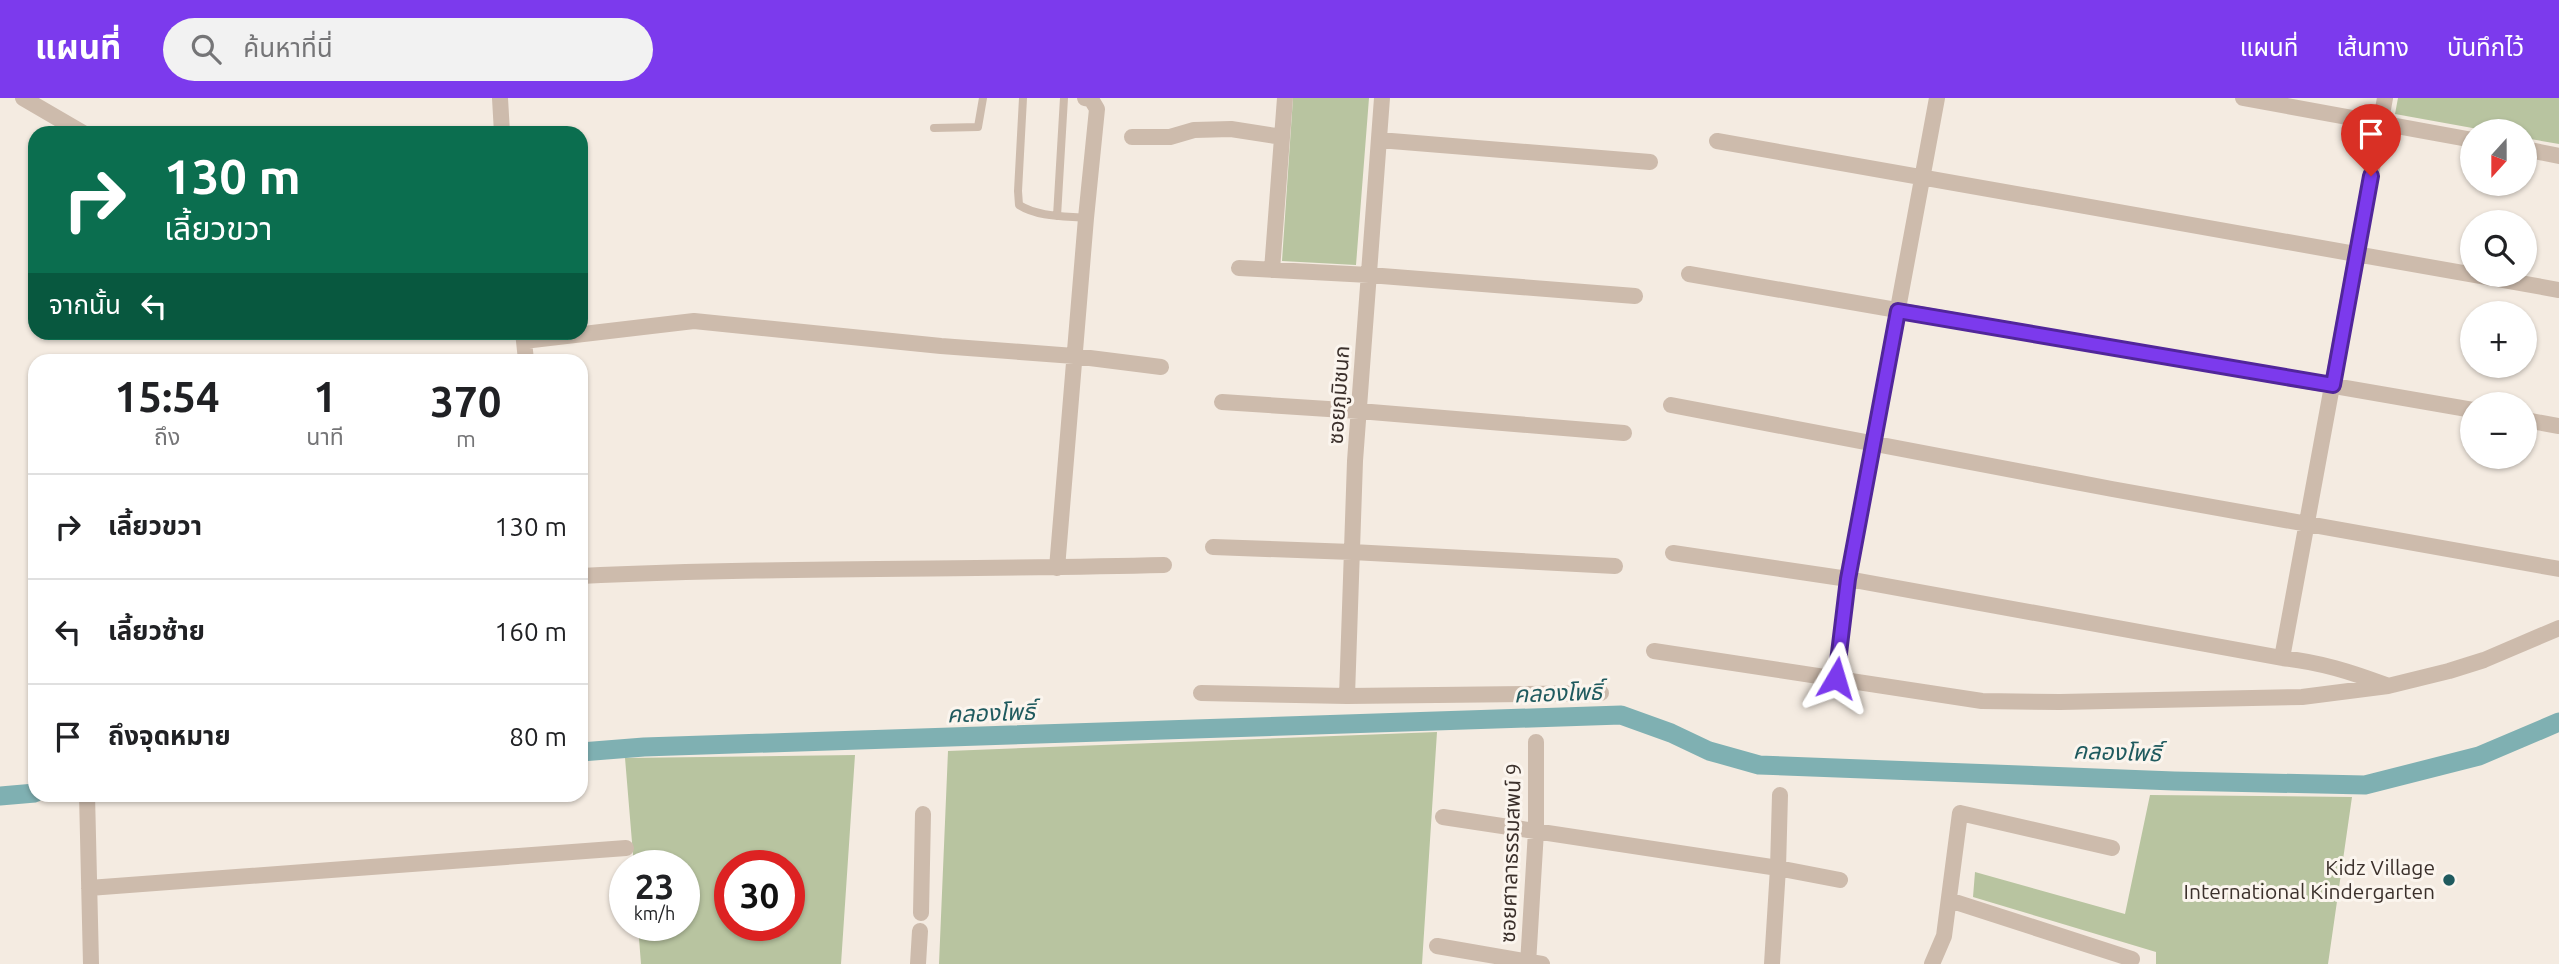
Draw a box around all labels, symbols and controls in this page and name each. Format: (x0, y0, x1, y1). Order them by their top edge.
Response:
search box (163, 18, 653, 81)
text: แผนที่ (35, 28, 121, 65)
icon: search (187, 30, 225, 68)
text: ค้นหาที่นี่ (243, 33, 333, 62)
text: แผนที่ (2240, 34, 2298, 61)
text: เส้นทาง (2336, 34, 2409, 61)
text: บันทึกไว้ (2447, 34, 2524, 61)
pin (2341, 104, 2401, 176)
icon: arrive (2352, 115, 2390, 153)
north arrow (2460, 119, 2538, 196)
map controls (2460, 119, 2537, 469)
text: 130 m (164, 148, 301, 203)
icon: right (49, 154, 140, 245)
text: เลี้ยวขวา (164, 210, 272, 246)
button: search (2460, 210, 2537, 287)
icon: left (135, 287, 173, 325)
text: จากนั้น (49, 290, 121, 319)
button: + (2460, 301, 2537, 378)
street label: ซอยภูมิชนก (1323, 345, 1355, 445)
text: 15:54 (115, 373, 220, 420)
text: 1 (313, 373, 337, 420)
text: 370 (430, 378, 501, 425)
button: − (2460, 392, 2537, 469)
text: ถึง (154, 424, 180, 449)
text: นาที (306, 424, 344, 449)
text: m (456, 426, 476, 451)
icon: right (49, 508, 87, 546)
text: เลี้ยวขวา (108, 511, 202, 540)
text: 130 m (495, 512, 567, 541)
icon: left (49, 613, 87, 651)
text: เลี้ยวซ้าย (108, 616, 205, 645)
text: 160 m (495, 617, 567, 646)
position arrow (1799, 641, 1873, 715)
water label: คลองโพธิ์ (1514, 678, 1609, 707)
water label: คลองโพธิ์ (947, 698, 1042, 727)
icon: arrive (49, 718, 87, 756)
text: ถึงจุดหมาย (108, 721, 231, 750)
text: 80 m (509, 722, 567, 751)
water label: คลองโพธิ์ (2073, 737, 2168, 766)
street label: ซอยศาลาธรรมสพน์ 9 (1495, 763, 1525, 943)
speed limit sign: 30 (714, 850, 805, 941)
place label: Kidz Village International Kindergarten (2184, 855, 2435, 903)
text: 23 (635, 866, 674, 906)
marker: Kidz Village International Kindergarten (2441, 872, 2457, 888)
text: km/h (634, 903, 675, 923)

